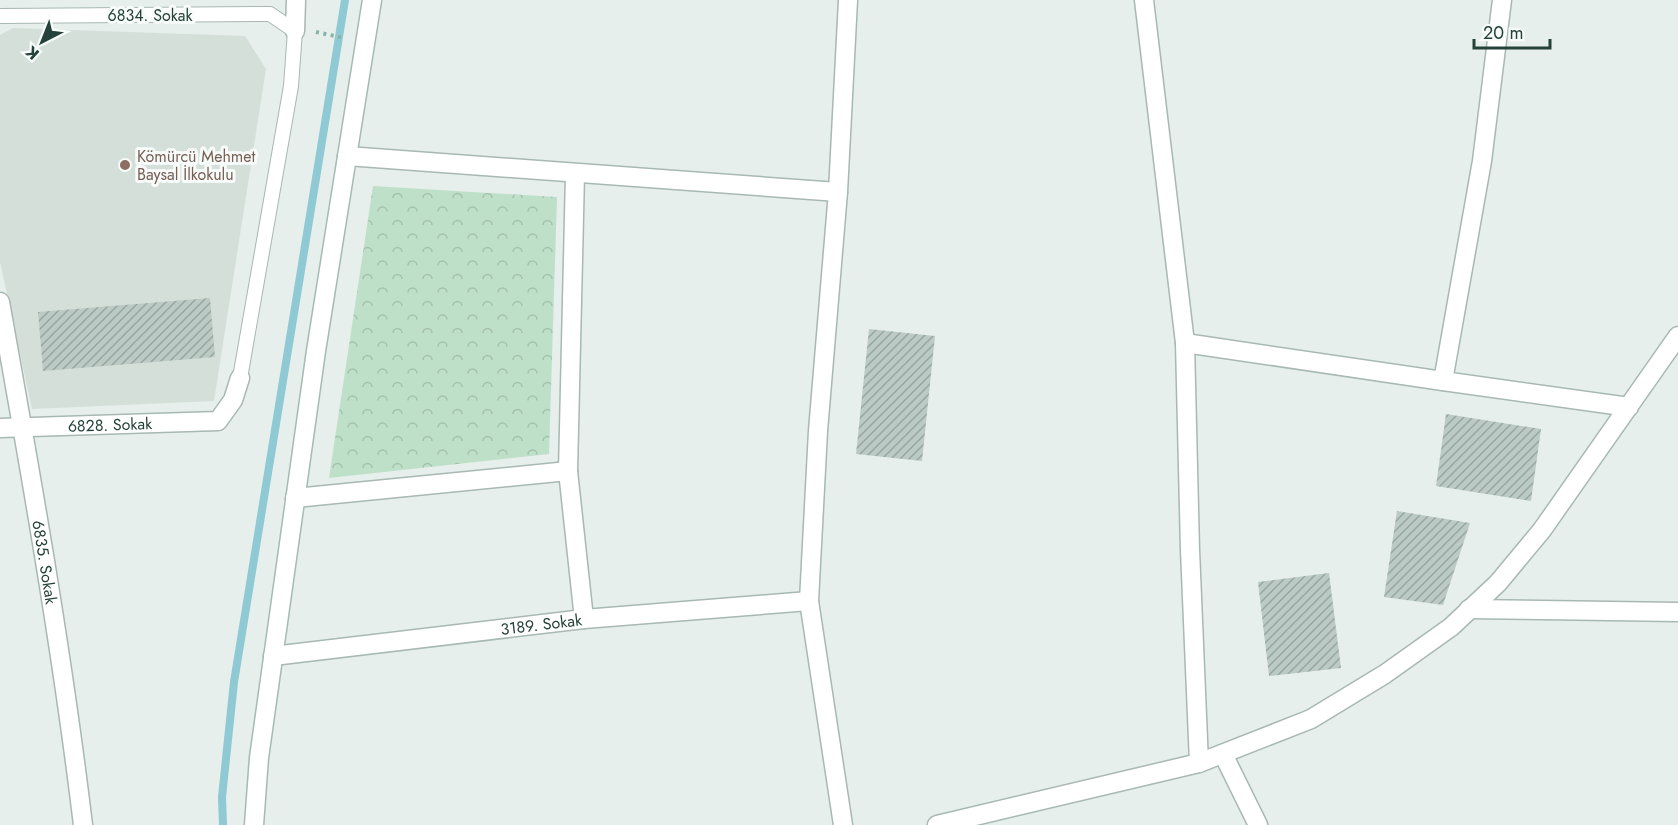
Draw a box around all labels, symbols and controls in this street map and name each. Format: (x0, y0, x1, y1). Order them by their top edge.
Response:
street label: 6834. Sokak (108, 4, 193, 27)
north arrow (12, 12, 72, 72)
scale bar (1474, 12, 1550, 50)
text: 20 m (1483, 20, 1523, 46)
text: K (20, 40, 44, 65)
place label: Kömürcü Mehmet Baysal İlkokulu (137, 145, 256, 186)
marker: Kömürcü Mehmet Baysal İlkokulu (118, 158, 132, 172)
street label: 6828. Sokak (67, 412, 154, 437)
street label: 6835. Sokak (27, 518, 63, 607)
street label: 3189. Sokak (499, 608, 584, 640)

